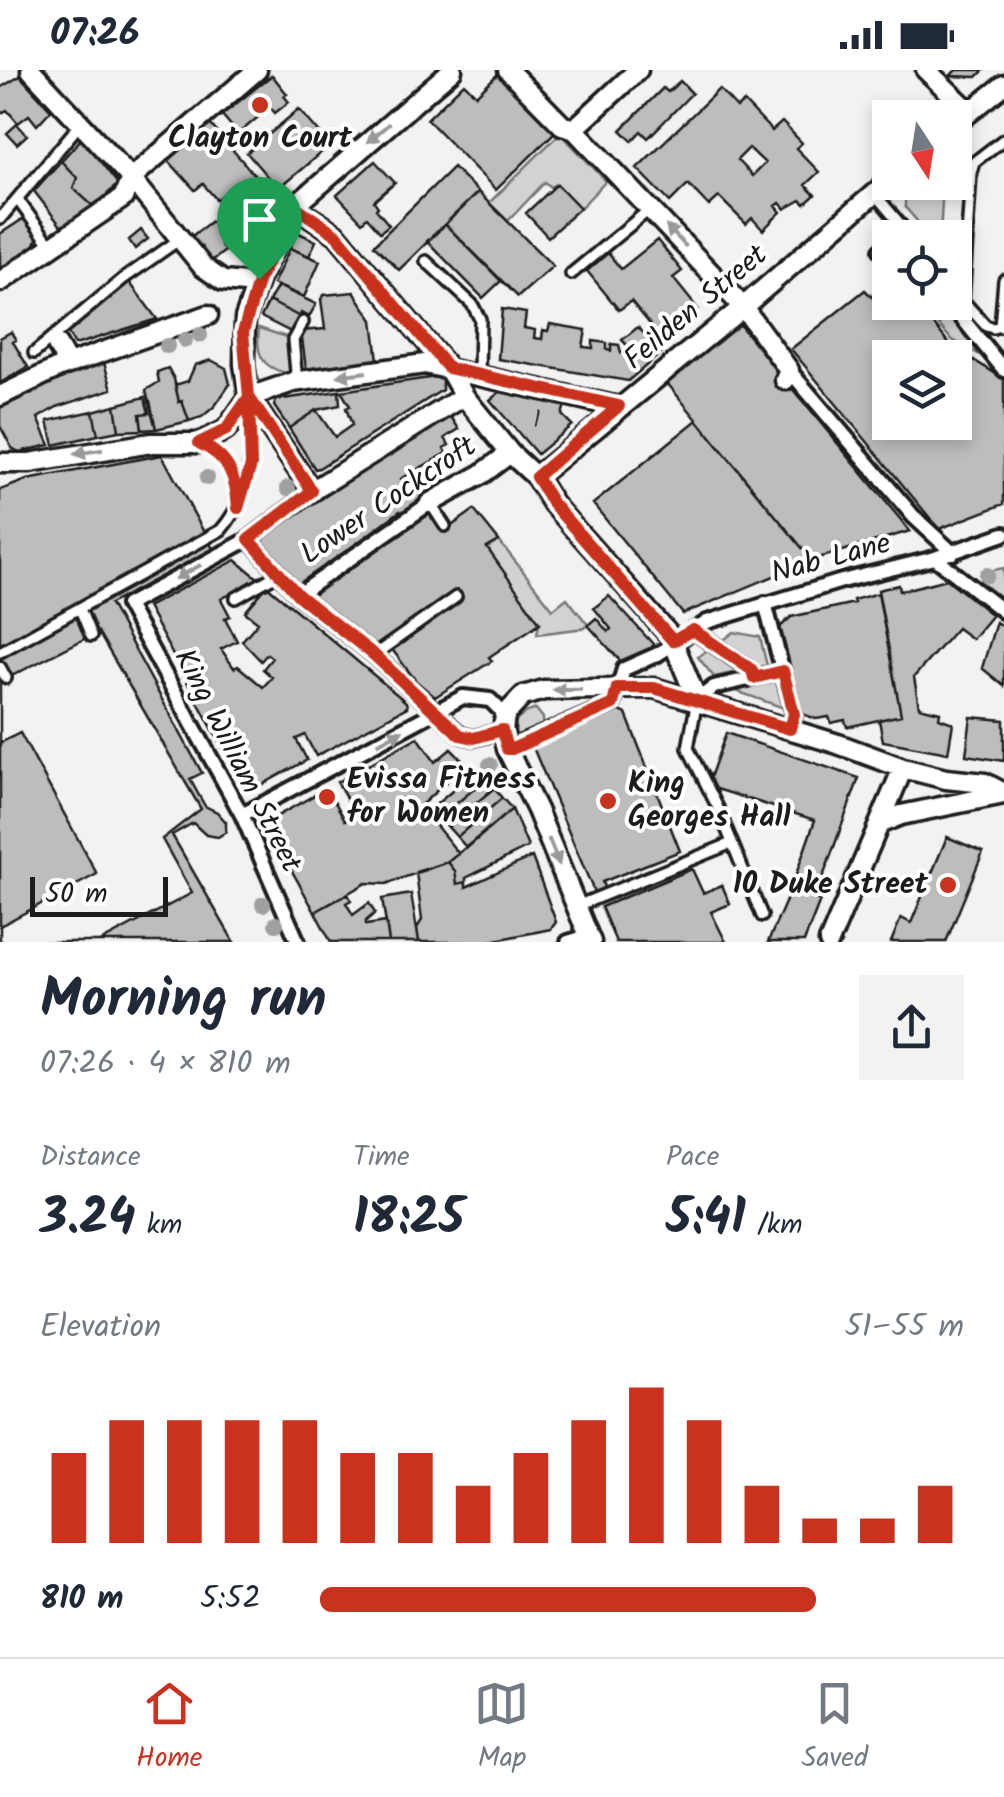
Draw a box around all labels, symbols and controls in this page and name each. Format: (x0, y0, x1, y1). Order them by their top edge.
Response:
text: 07:26 (50, 5, 140, 65)
marker: Clayton Court (249, 94, 271, 116)
north arrow (872, 100, 972, 200)
map controls (872, 100, 972, 440)
place label: Clayton Court (168, 115, 352, 163)
one-way arrow (365, 122, 390, 143)
pin (217, 177, 302, 280)
icon: arrive (232, 192, 287, 247)
button: locate (872, 220, 972, 320)
one-way arrow (665, 225, 688, 249)
street label: Feilden Street (613, 233, 779, 383)
button: layers (872, 340, 972, 440)
one-way arrow (336, 366, 367, 382)
house number: 1 (533, 400, 541, 440)
street label: Lower Cockcroft (291, 424, 487, 578)
one-way arrow (72, 445, 103, 461)
street label: Nab Lane (766, 520, 896, 598)
one-way arrow (174, 563, 202, 580)
street label: King William Street (160, 641, 314, 882)
one-way arrow (551, 682, 583, 698)
one-way arrow (376, 729, 405, 746)
place label: Evissa Fitness for Women (347, 756, 536, 838)
place label: King Georges Hall (628, 760, 791, 842)
marker: Evissa Fitness for Women (316, 786, 338, 808)
marker: King Georges Hall (597, 790, 619, 812)
one-way arrow (547, 837, 563, 867)
place label: 10 Duke Street (733, 861, 928, 909)
scale bar (30, 872, 168, 916)
text: 50 m (45, 872, 108, 917)
marker: 10 Duke Street (937, 874, 959, 896)
text: Morning run (40, 958, 327, 1045)
button: share (859, 975, 964, 1080)
text: 07:26 · 4 × 810 m (40, 1039, 291, 1090)
text: Distance (40, 1135, 141, 1180)
text: Time (353, 1135, 410, 1180)
text: Pace (666, 1135, 719, 1180)
text: 3.24 (40, 1180, 136, 1260)
text: 18:25 (353, 1180, 464, 1260)
text: 5:41 (666, 1180, 746, 1260)
text: km (136, 1203, 182, 1248)
text: /km (746, 1203, 803, 1248)
text: Elevation (40, 1302, 161, 1353)
text: 51–55 m (845, 1302, 964, 1353)
text: 810 m (40, 1574, 124, 1625)
text: 5:52 (200, 1574, 261, 1625)
tab: Home (136, 1676, 202, 1781)
tab: Map (474, 1676, 529, 1781)
tab: Saved (802, 1676, 868, 1781)

